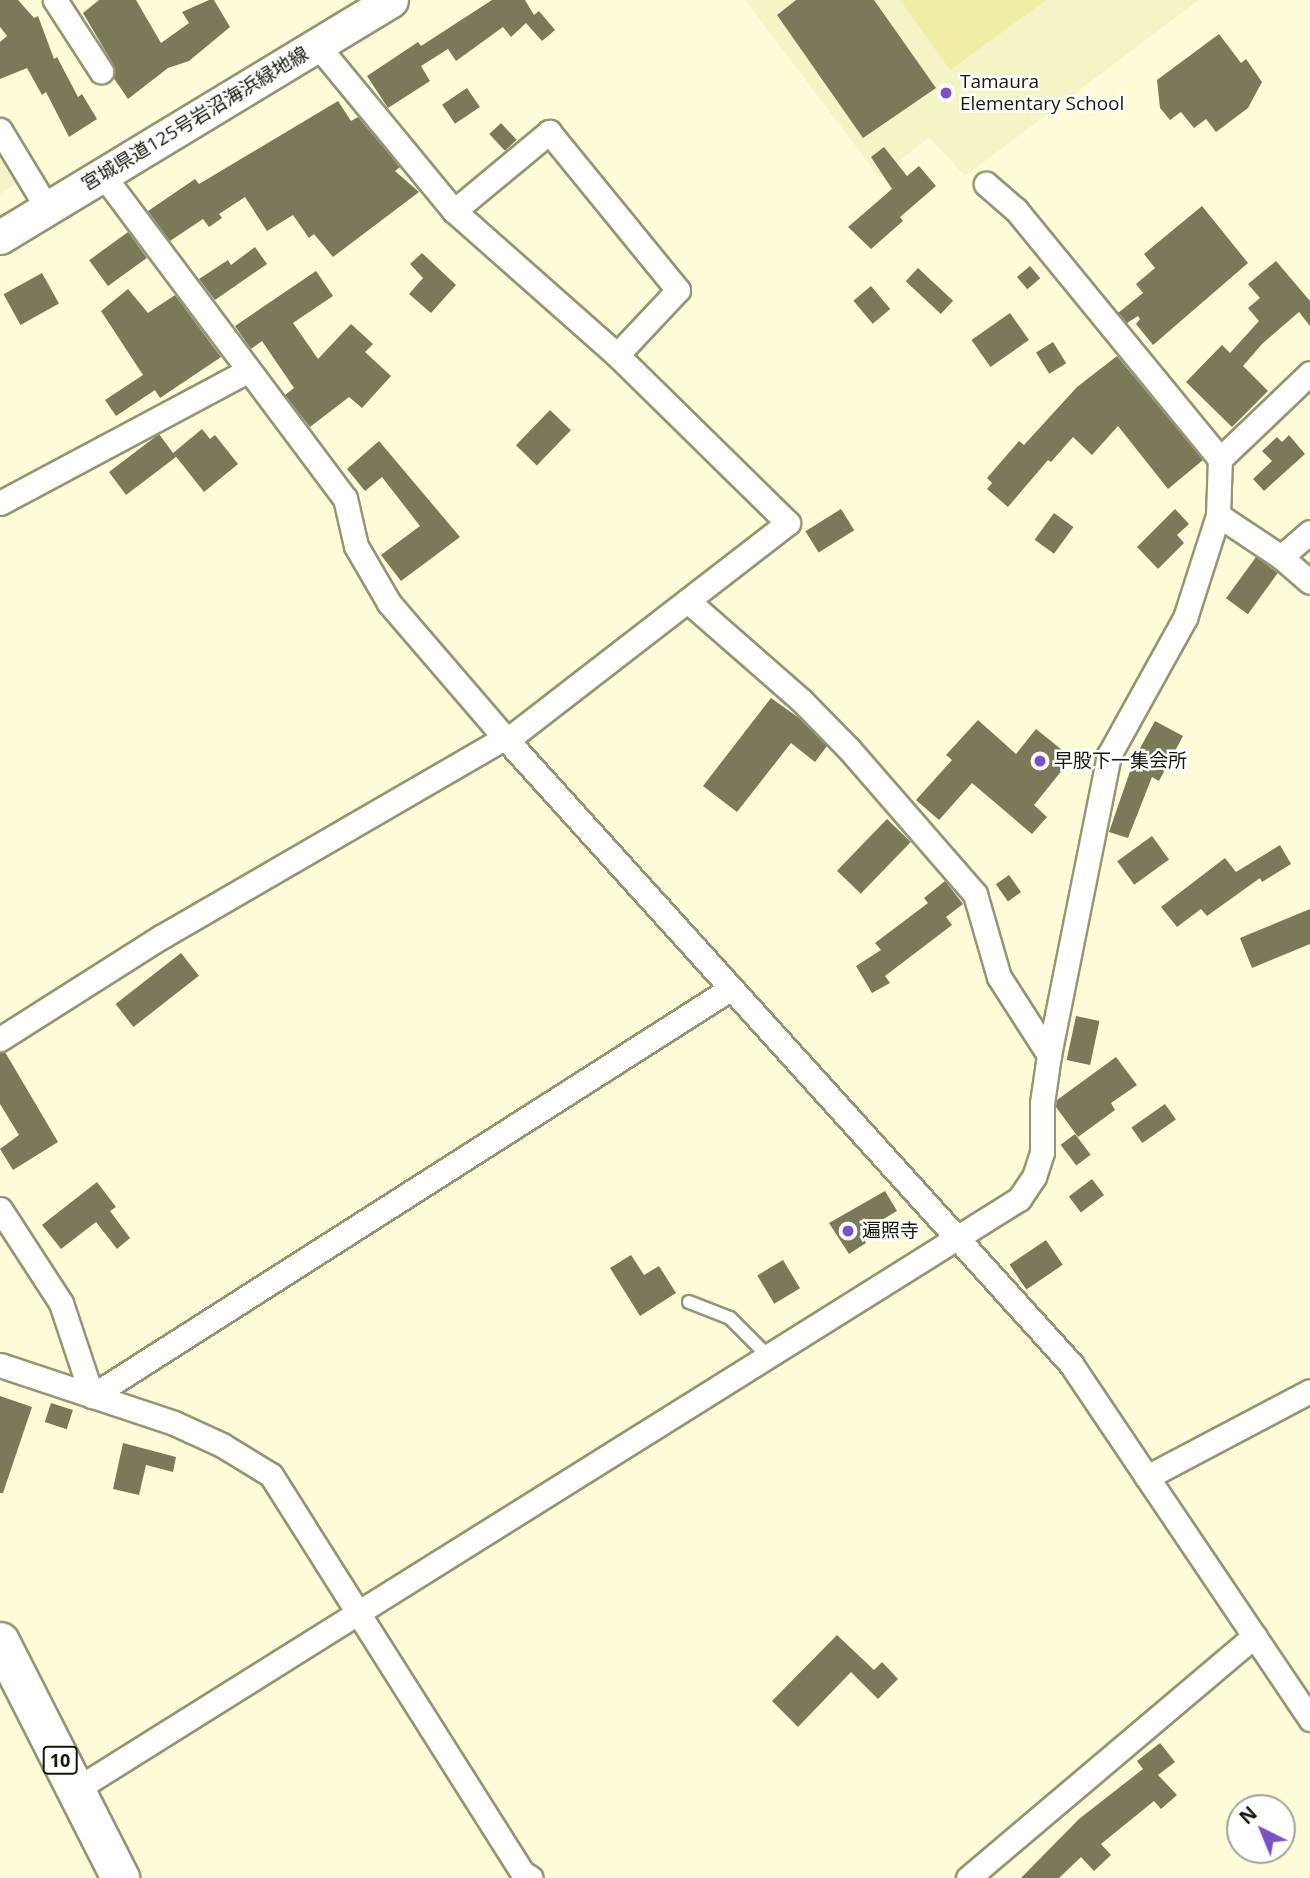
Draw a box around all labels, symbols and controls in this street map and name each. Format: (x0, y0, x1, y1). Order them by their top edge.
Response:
street label: 宮城県道125号岩沼海浜緑地線 (77, 42, 313, 196)
place label: Tamaura Elementary School (960, 71, 1124, 115)
marker: Tamaura Elementary School (938, 85, 954, 101)
place label: 早股下一集会所 (1054, 750, 1187, 772)
marker: 早股下一集会所 (1032, 753, 1048, 769)
place label: 遍照寺 (862, 1220, 919, 1242)
marker: 遍照寺 (840, 1223, 856, 1239)
road number: 10 (42, 1745, 78, 1774)
north arrow (1226, 1794, 1296, 1864)
text: N (1234, 1800, 1263, 1830)

